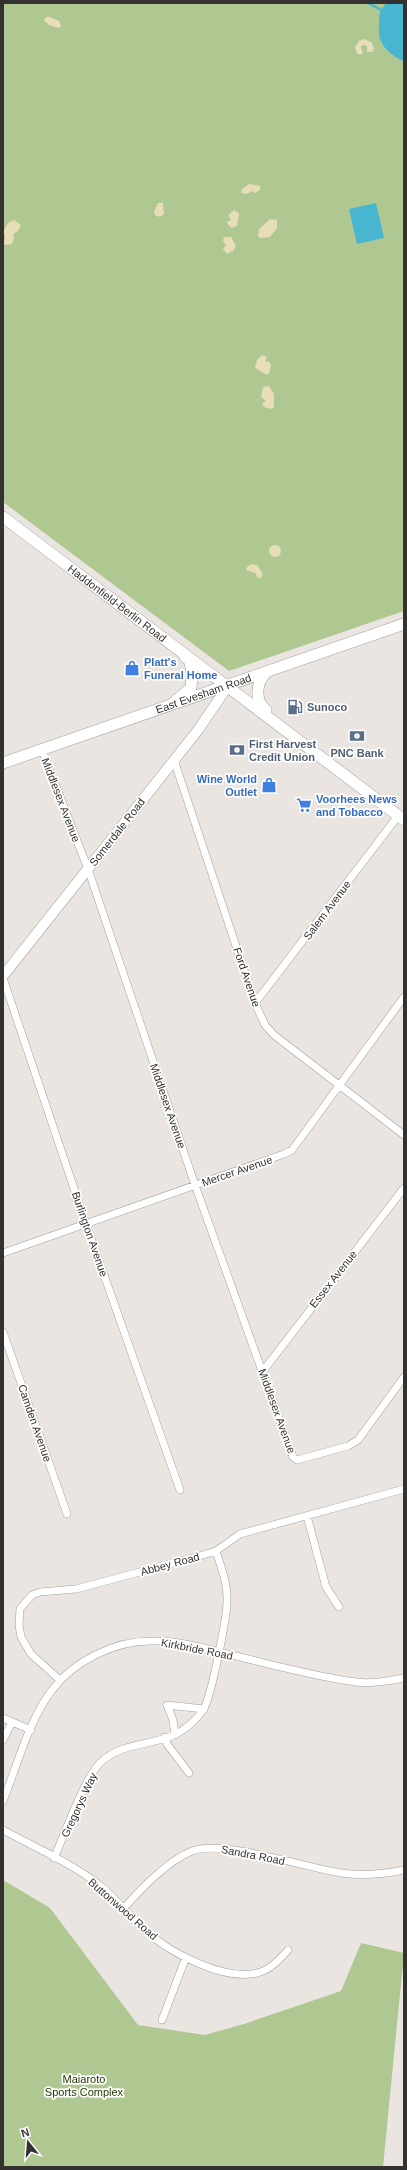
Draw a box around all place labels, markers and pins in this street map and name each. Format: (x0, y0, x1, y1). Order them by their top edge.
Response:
place label: Platt's Funeral Home (144, 656, 217, 681)
shop icon: Platt's Funeral Home (123, 659, 141, 677)
fuel station icon: Sunoco (286, 698, 304, 716)
place label: Sunoco (307, 701, 348, 713)
bank icon: PNC Bank (348, 727, 366, 745)
place label: First Harvest Credit Union (249, 738, 317, 763)
bank icon: First Harvest Credit Union (228, 741, 246, 759)
place label: PNC Bank (330, 747, 384, 759)
place label: Wine World Outlet (197, 773, 257, 798)
shop icon: Wine World Outlet (260, 776, 278, 794)
place label: Voorhees News and Tobacco (316, 793, 397, 818)
supermarket icon: Voorhees News and Tobacco (295, 796, 313, 814)

